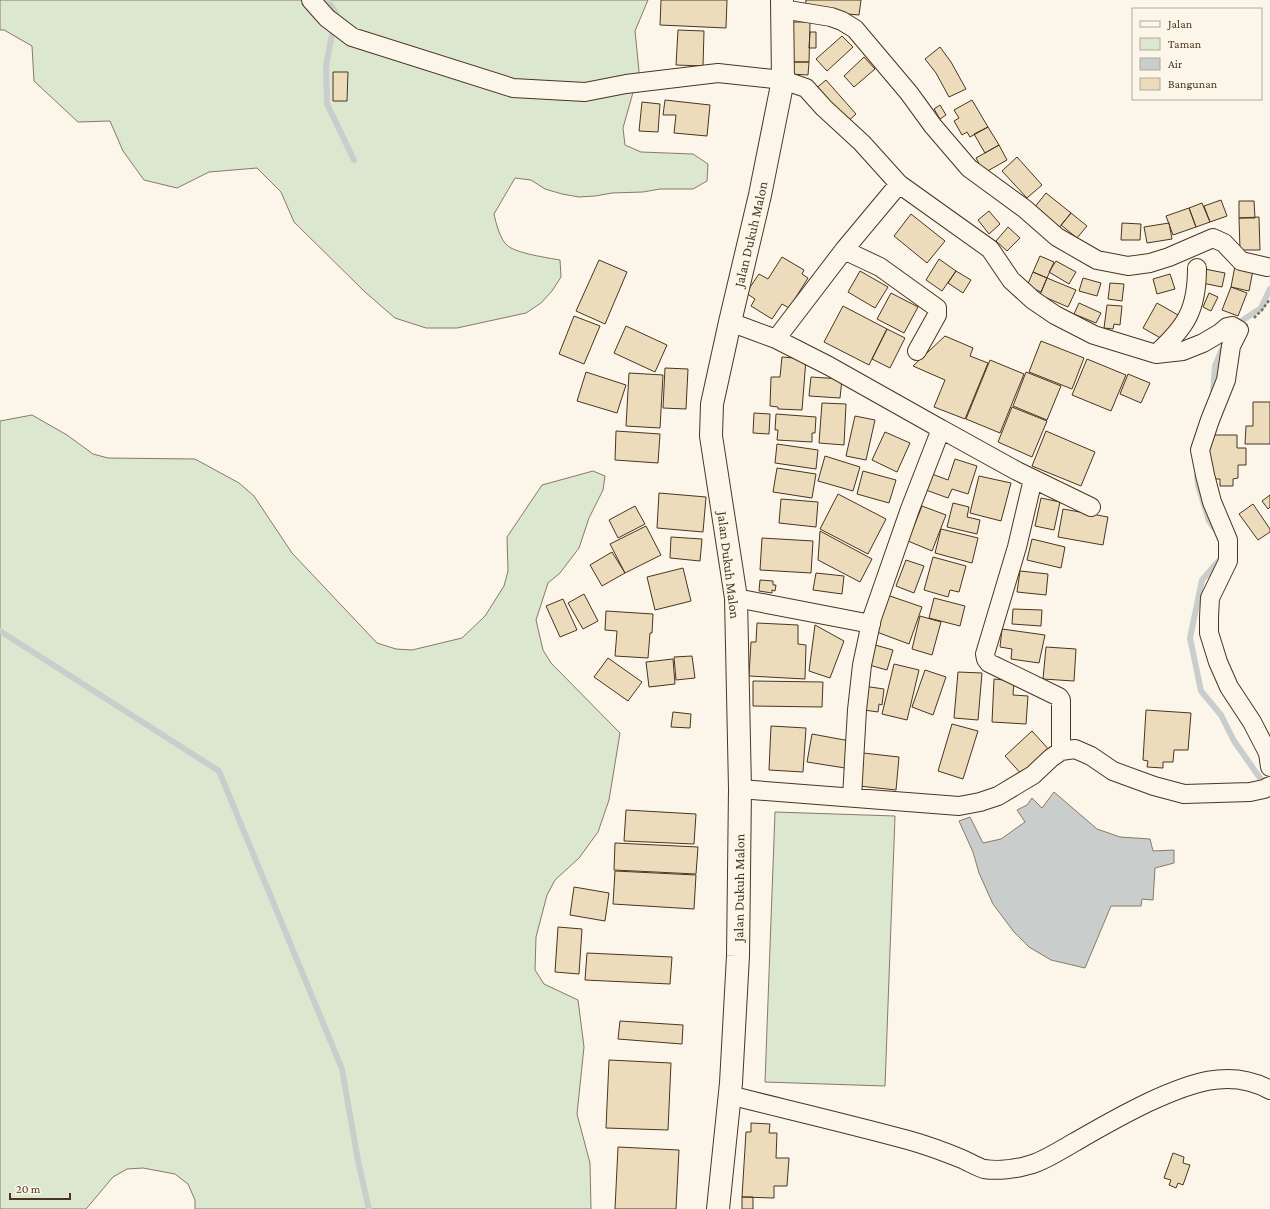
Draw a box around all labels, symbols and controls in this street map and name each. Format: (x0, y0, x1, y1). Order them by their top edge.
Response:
legend (1132, 8, 1262, 100)
text: Jalan (1167, 17, 1193, 31)
text: Taman (1168, 37, 1202, 51)
text: Air (1168, 57, 1183, 71)
text: Bangunan (1168, 77, 1218, 91)
street label: Jalan Dukuh Malon (730, 179, 771, 291)
street label: Jalan Dukuh Malon (714, 508, 744, 620)
street label: Jalan Dukuh Malon (730, 833, 747, 944)
scale bar (10, 1175, 70, 1201)
text: 20 m (16, 1182, 41, 1196)

